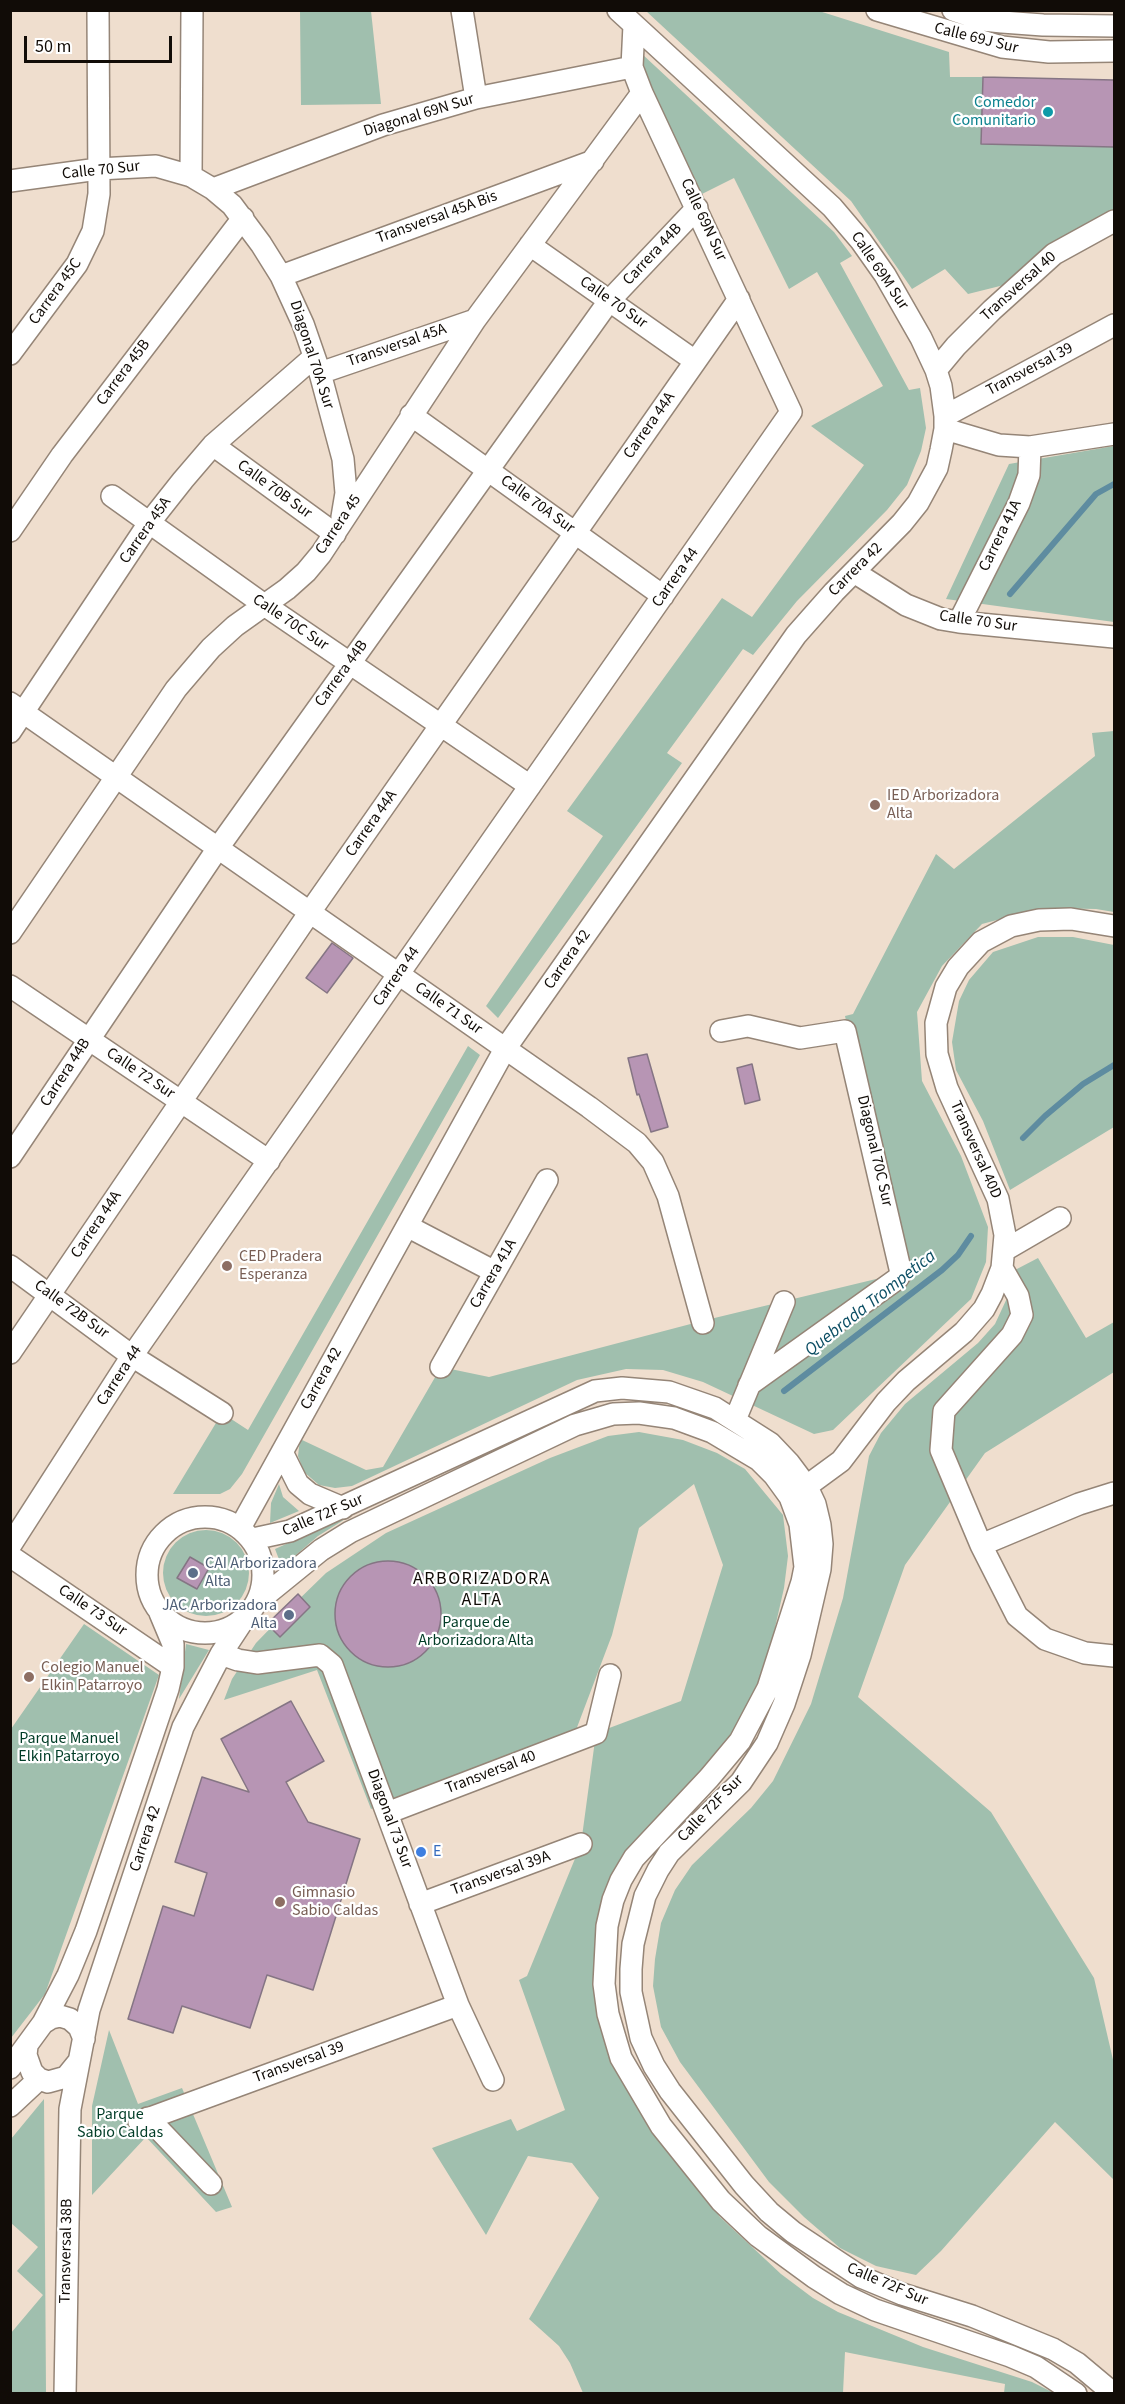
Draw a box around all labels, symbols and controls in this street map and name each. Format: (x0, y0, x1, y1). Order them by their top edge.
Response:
street label: Calle 69J Sur (932, 19, 1020, 59)
scale bar (27, 24, 176, 62)
text: 50 m (35, 34, 71, 59)
street label: Diagonal 69N Sur (361, 90, 477, 142)
place label: Comedor Comunitario (952, 93, 1036, 131)
marker: Comedor Comunitario (1041, 105, 1055, 119)
street label: Calle 70 Sur (61, 157, 141, 185)
street label: Calle 69N Sur (676, 176, 730, 264)
street label: Transversal 45A Bis (374, 187, 500, 249)
street label: Carrera 44B (619, 220, 687, 290)
street label: Calle 69M Sur (846, 228, 912, 314)
street label: Transversal 40 (977, 248, 1061, 326)
street label: Carrera 45C (25, 255, 87, 329)
street label: Calle 70 Sur (575, 273, 651, 333)
street label: Diagonal 70A Sur (284, 298, 338, 412)
street label: Transversal 45A (345, 320, 449, 372)
street label: Carrera 45B (93, 336, 155, 410)
street label: Transversal 39 (983, 339, 1077, 401)
street label: Carrera 44A (620, 389, 680, 463)
street label: Calle 70B Sur (233, 456, 315, 524)
street label: Calle 70A Sur (496, 472, 578, 538)
street label: Carrera 45 (312, 491, 366, 559)
street label: Carrera 45A (116, 494, 176, 568)
street label: Carrera 41A (975, 497, 1027, 575)
street label: Carrera 42 (825, 539, 887, 601)
street label: Carrera 44 (649, 544, 703, 612)
street label: Calle 70C Sur (248, 591, 332, 655)
street label: Calle 70 Sur (938, 607, 1018, 637)
street label: Carrera 44B (311, 637, 373, 711)
place label: IED Arborizadora Alta (887, 786, 999, 824)
street label: Carrera 44A (342, 787, 402, 861)
marker: IED Arborizadora Alta (868, 798, 882, 812)
street label: Carrera 42 (541, 926, 595, 994)
street label: Carrera 44 (370, 943, 424, 1011)
street label: Calle 71 Sur (410, 979, 486, 1039)
street label: Carrera 44B (37, 1035, 95, 1111)
street label: Calle 72 Sur (102, 1044, 178, 1104)
street label: Diagonal 70C Sur (852, 1094, 896, 1208)
street label: Transversal 40D (945, 1098, 1005, 1202)
street label: Carrera 44A (67, 1188, 127, 1262)
street label: Carrera 41A (466, 1236, 522, 1312)
water label: Quebrada Trompetica (801, 1246, 941, 1362)
place label: CED Pradera Esperanza (239, 1247, 322, 1285)
marker: CED Pradera Esperanza (220, 1259, 234, 1273)
street label: Calle 72B Sur (30, 1276, 112, 1344)
street label: Carrera 44 (93, 1342, 147, 1410)
street label: Carrera 42 (297, 1344, 347, 1414)
street label: Calle 72F Sur (280, 1490, 366, 1542)
place label: CAI Arborizadora Alta (205, 1554, 317, 1592)
marker: CAI Arborizadora Alta (186, 1566, 200, 1580)
district label: ARBORIZADORA ALTA (413, 1569, 551, 1612)
street label: Calle 73 Sur (54, 1581, 130, 1641)
place label: JAC Arborizadora Alta (162, 1596, 277, 1634)
marker: JAC Arborizadora Alta (282, 1608, 296, 1622)
park label: Parque de Arborizadora Alta (418, 1613, 534, 1651)
place label: Colegio Manuel Elkin Patarroyo (41, 1658, 144, 1696)
marker: Colegio Manuel Elkin Patarroyo (22, 1670, 36, 1684)
park label: Parque Manuel Elkin Patarroyo (18, 1729, 120, 1767)
street label: Transversal 40 (443, 1747, 539, 1799)
street label: Diagonal 73 Sur (362, 1767, 416, 1871)
street label: Calle 72F Sur (674, 1771, 748, 1847)
street label: Carrera 42 (126, 1803, 166, 1875)
place label: E (433, 1842, 441, 1862)
marker: E (414, 1845, 428, 1859)
street label: Transversal 39A (449, 1847, 553, 1901)
place label: Gimnasio Sabio Caldas (292, 1883, 378, 1921)
marker: Gimnasio Sabio Caldas (273, 1895, 287, 1909)
street label: Transversal 39 (251, 2038, 347, 2088)
park label: Parque Sabio Caldas (77, 2105, 163, 2143)
street label: Transversal 38B (56, 2198, 78, 2304)
street label: Calle 72F Sur (844, 2259, 930, 2311)

